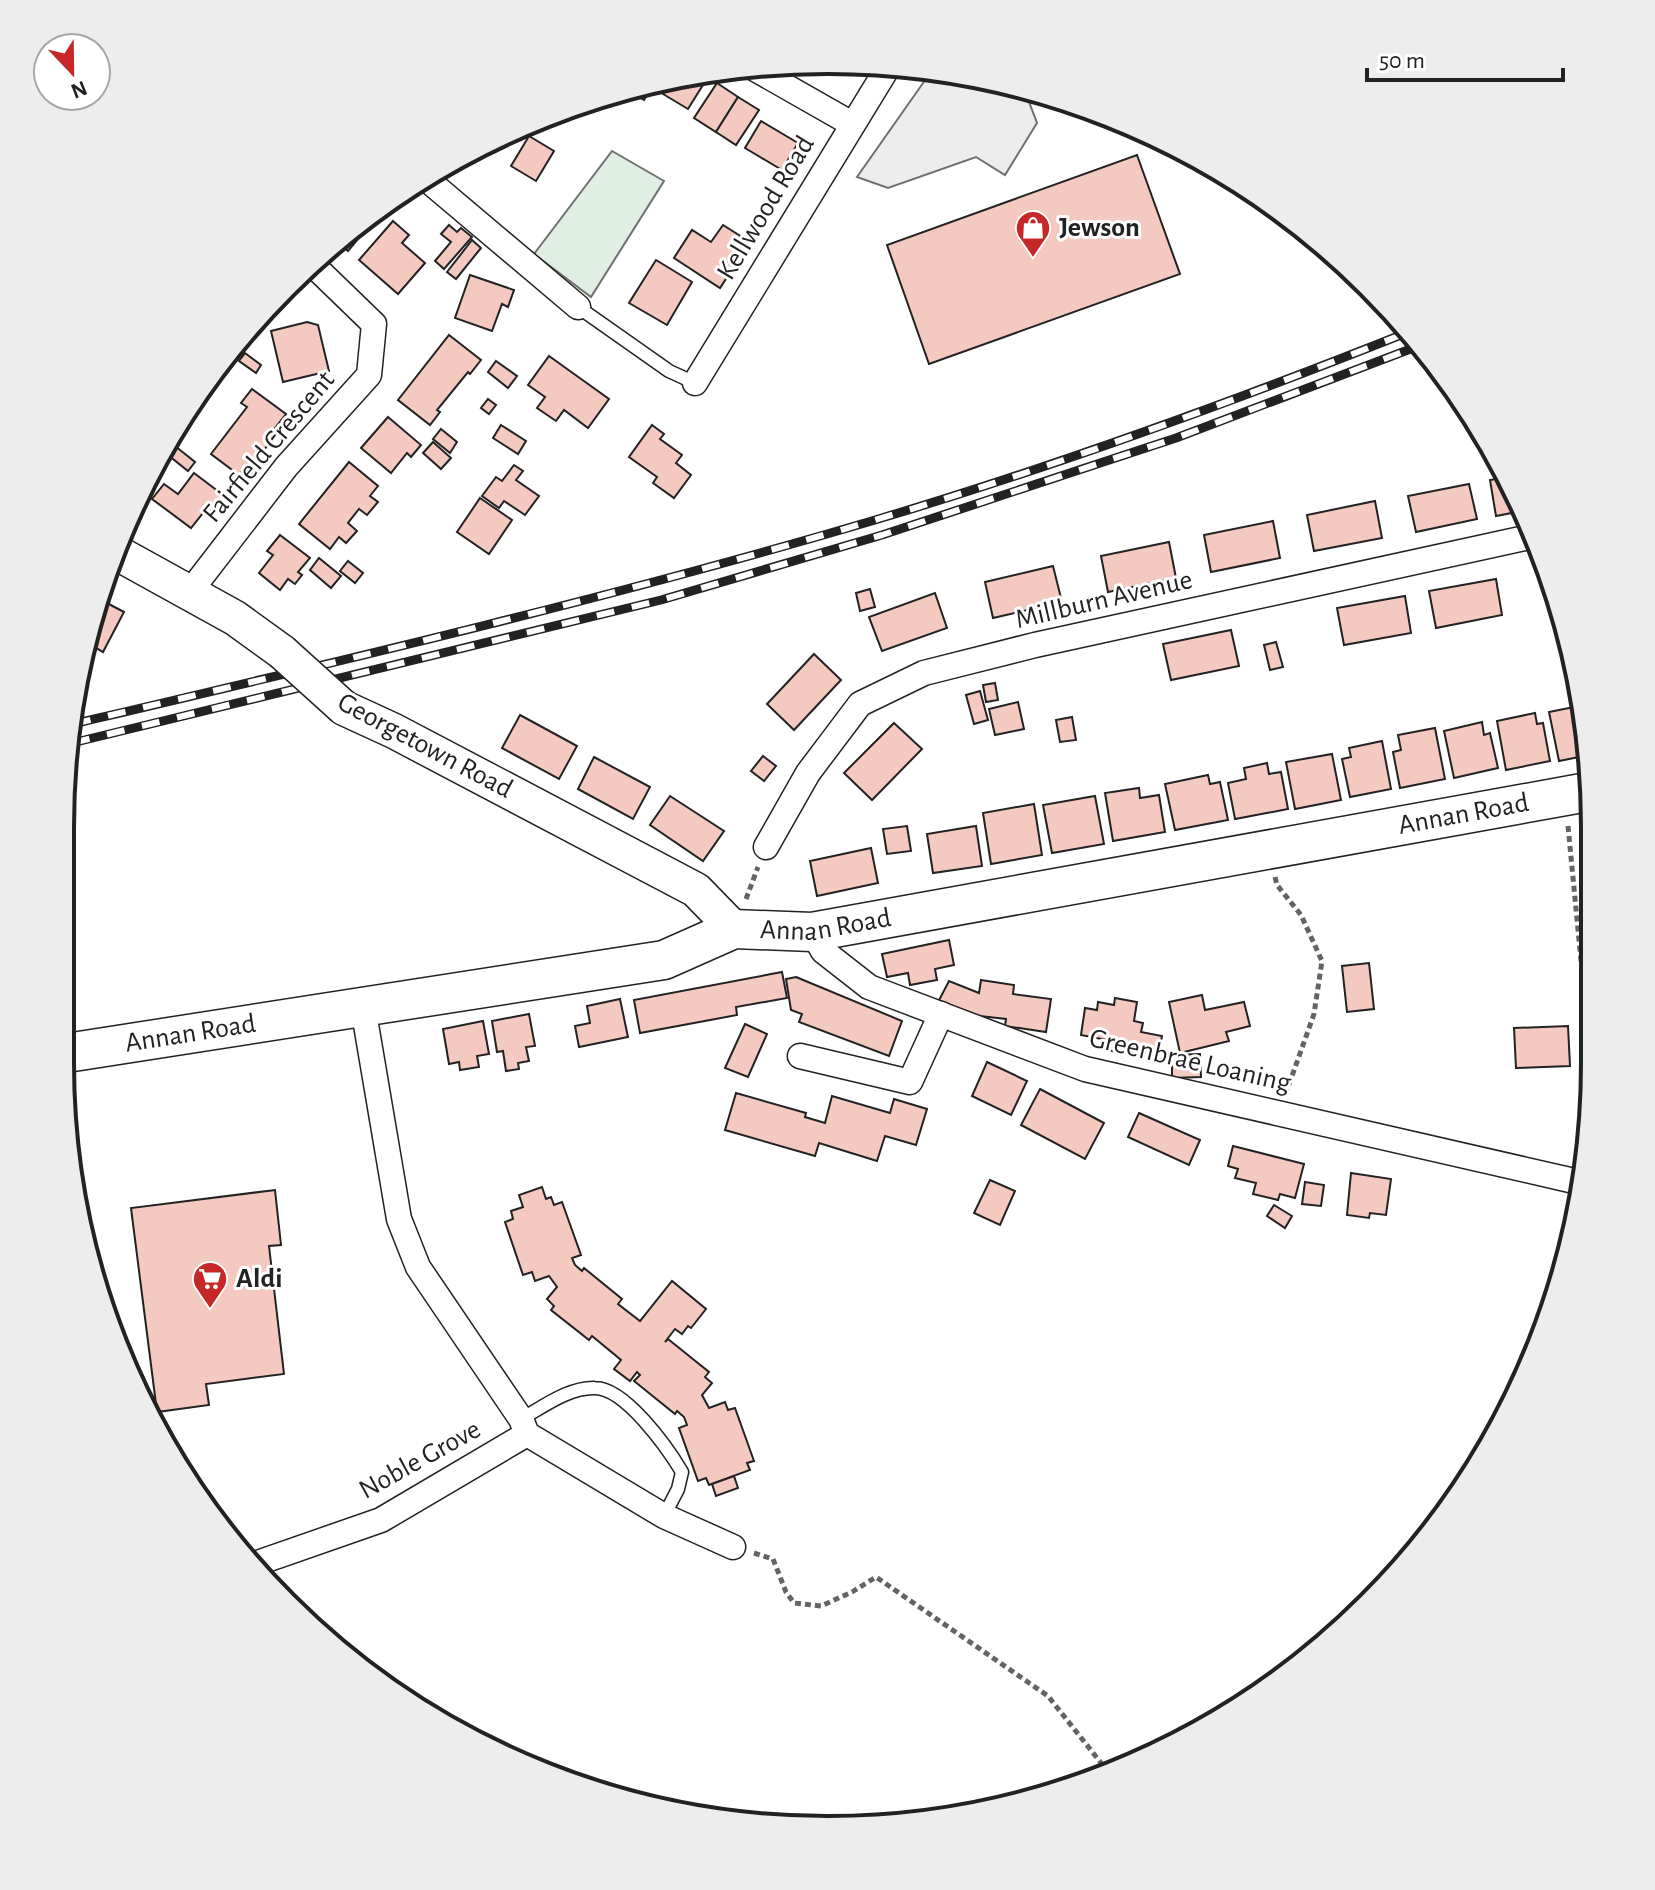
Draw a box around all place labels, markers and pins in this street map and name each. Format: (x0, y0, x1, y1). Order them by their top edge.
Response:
shop icon: Jewson (1014, 209, 1052, 259)
place label: Jewson (1059, 214, 1140, 242)
supermarket icon: Aldi (191, 1260, 229, 1310)
place label: Aldi (236, 1265, 282, 1293)

